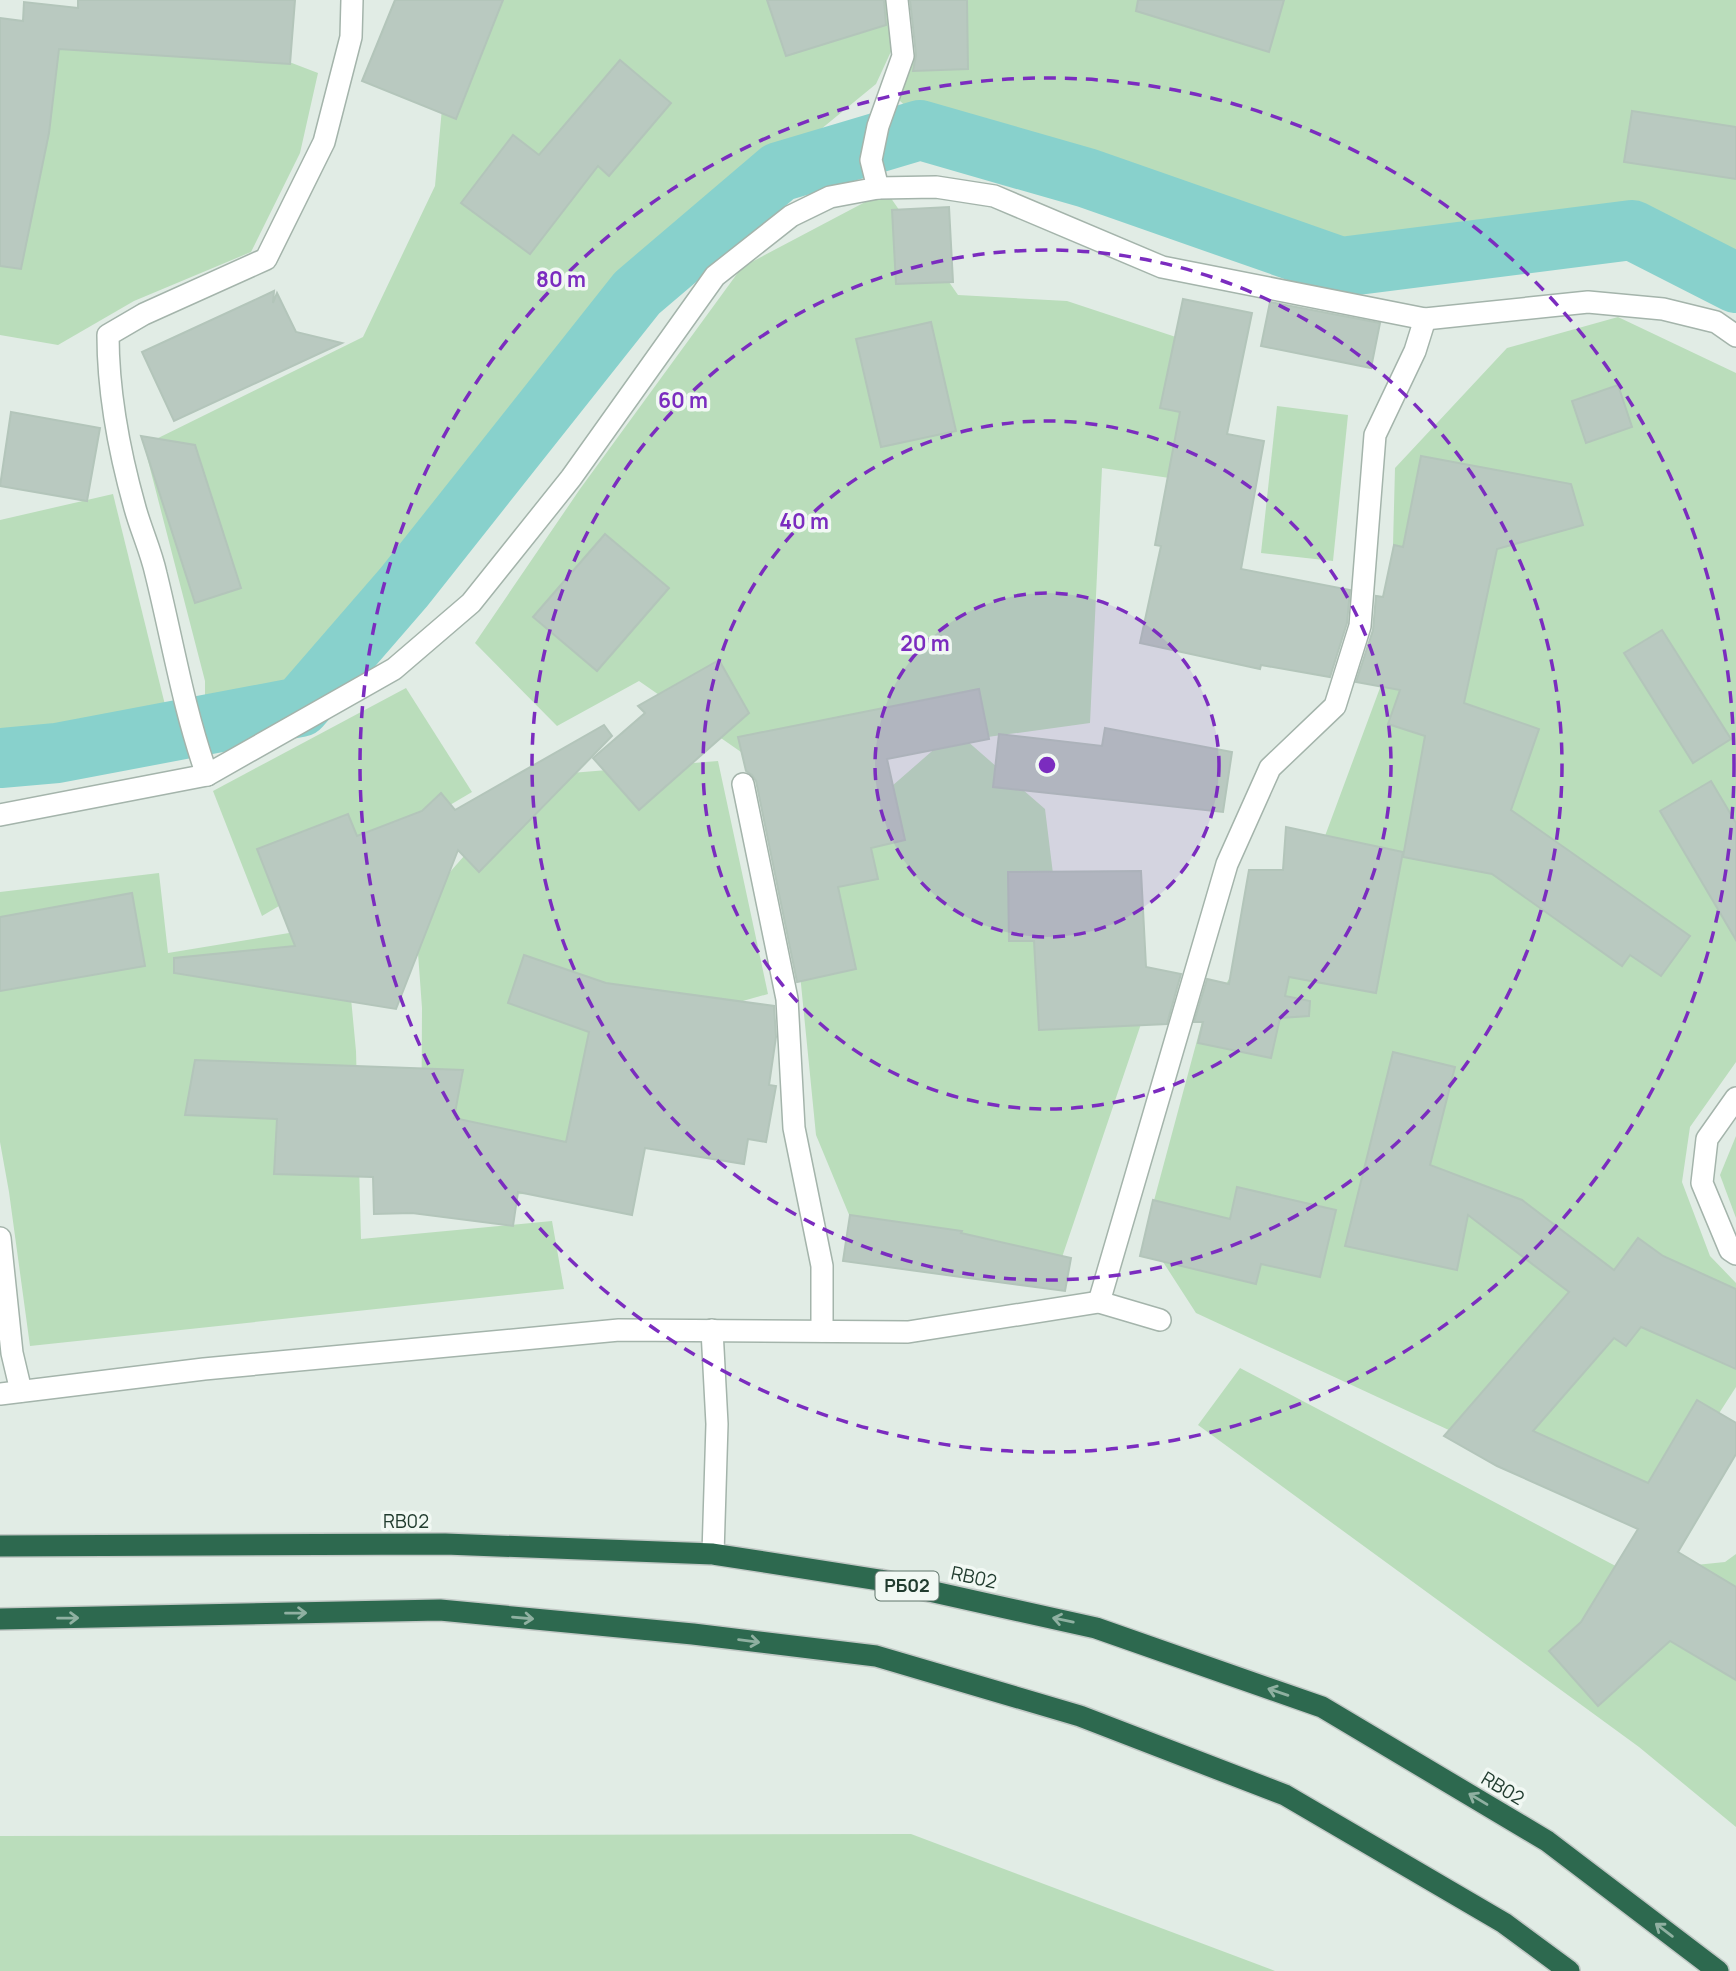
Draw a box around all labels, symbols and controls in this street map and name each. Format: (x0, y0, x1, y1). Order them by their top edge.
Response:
text: 80 m (536, 265, 586, 293)
text: 60 m (658, 386, 708, 414)
text: 40 m (779, 507, 829, 535)
text: 20 m (900, 629, 950, 657)
centre of rings (1035, 753, 1059, 777)
street label: RB02 (383, 1508, 429, 1534)
street label: RB02 (949, 1559, 999, 1595)
road number: РБ02 (876, 1572, 939, 1601)
one-way arrow (284, 1606, 307, 1620)
one-way arrow (56, 1611, 79, 1624)
one-way arrow (511, 1612, 534, 1625)
one-way arrow (1052, 1613, 1075, 1627)
one-way arrow (737, 1634, 760, 1647)
one-way arrow (1268, 1685, 1290, 1697)
street label: RB02 (1477, 1765, 1529, 1811)
one-way arrow (1468, 1792, 1488, 1806)
one-way arrow (1655, 1922, 1674, 1937)

